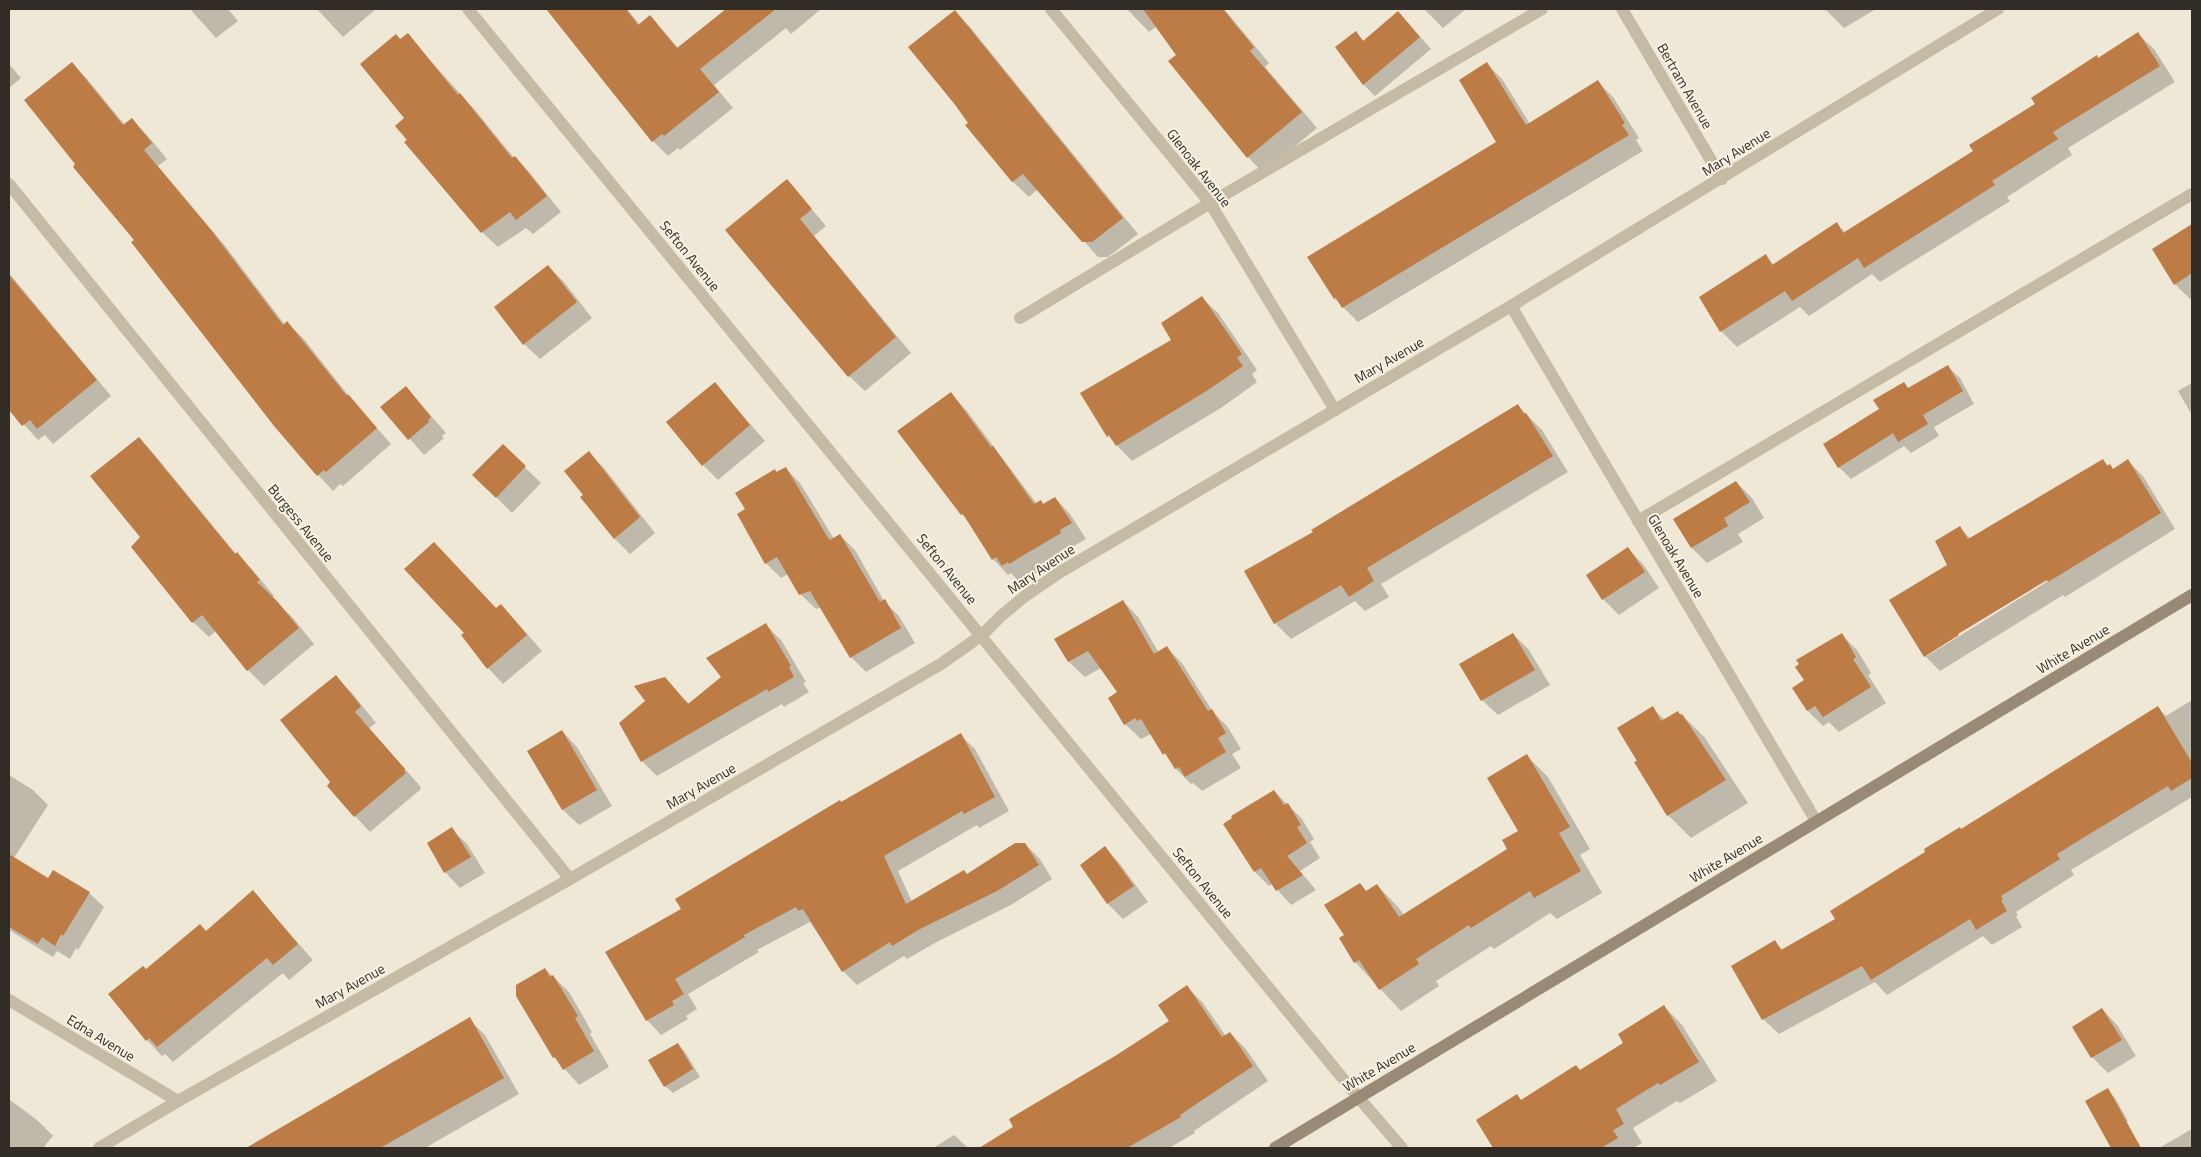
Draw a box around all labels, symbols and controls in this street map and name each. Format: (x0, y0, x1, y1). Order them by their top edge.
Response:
street label: Bertram Avenue (1652, 39, 1718, 133)
street label: Mary Avenue (1697, 122, 1774, 181)
street label: Glenoak Avenue (1162, 124, 1237, 211)
street label: Sefton Avenue (655, 216, 726, 296)
street label: Mary Avenue (1350, 331, 1427, 388)
street label: Burgess Avenue (263, 479, 339, 566)
street label: Glenoak Avenue (1643, 510, 1710, 602)
street label: Sefton Avenue (912, 529, 983, 609)
street label: Mary Avenue (1003, 538, 1079, 599)
street label: White Avenue (2032, 618, 2113, 679)
street label: Mary Avenue (662, 757, 739, 814)
street label: White Avenue (1685, 827, 1766, 888)
street label: Sefton Avenue (1168, 843, 1239, 923)
street label: Mary Avenue (311, 958, 389, 1013)
street label: Edna Avenue (63, 1009, 139, 1066)
street label: White Avenue (1338, 1036, 1419, 1097)

